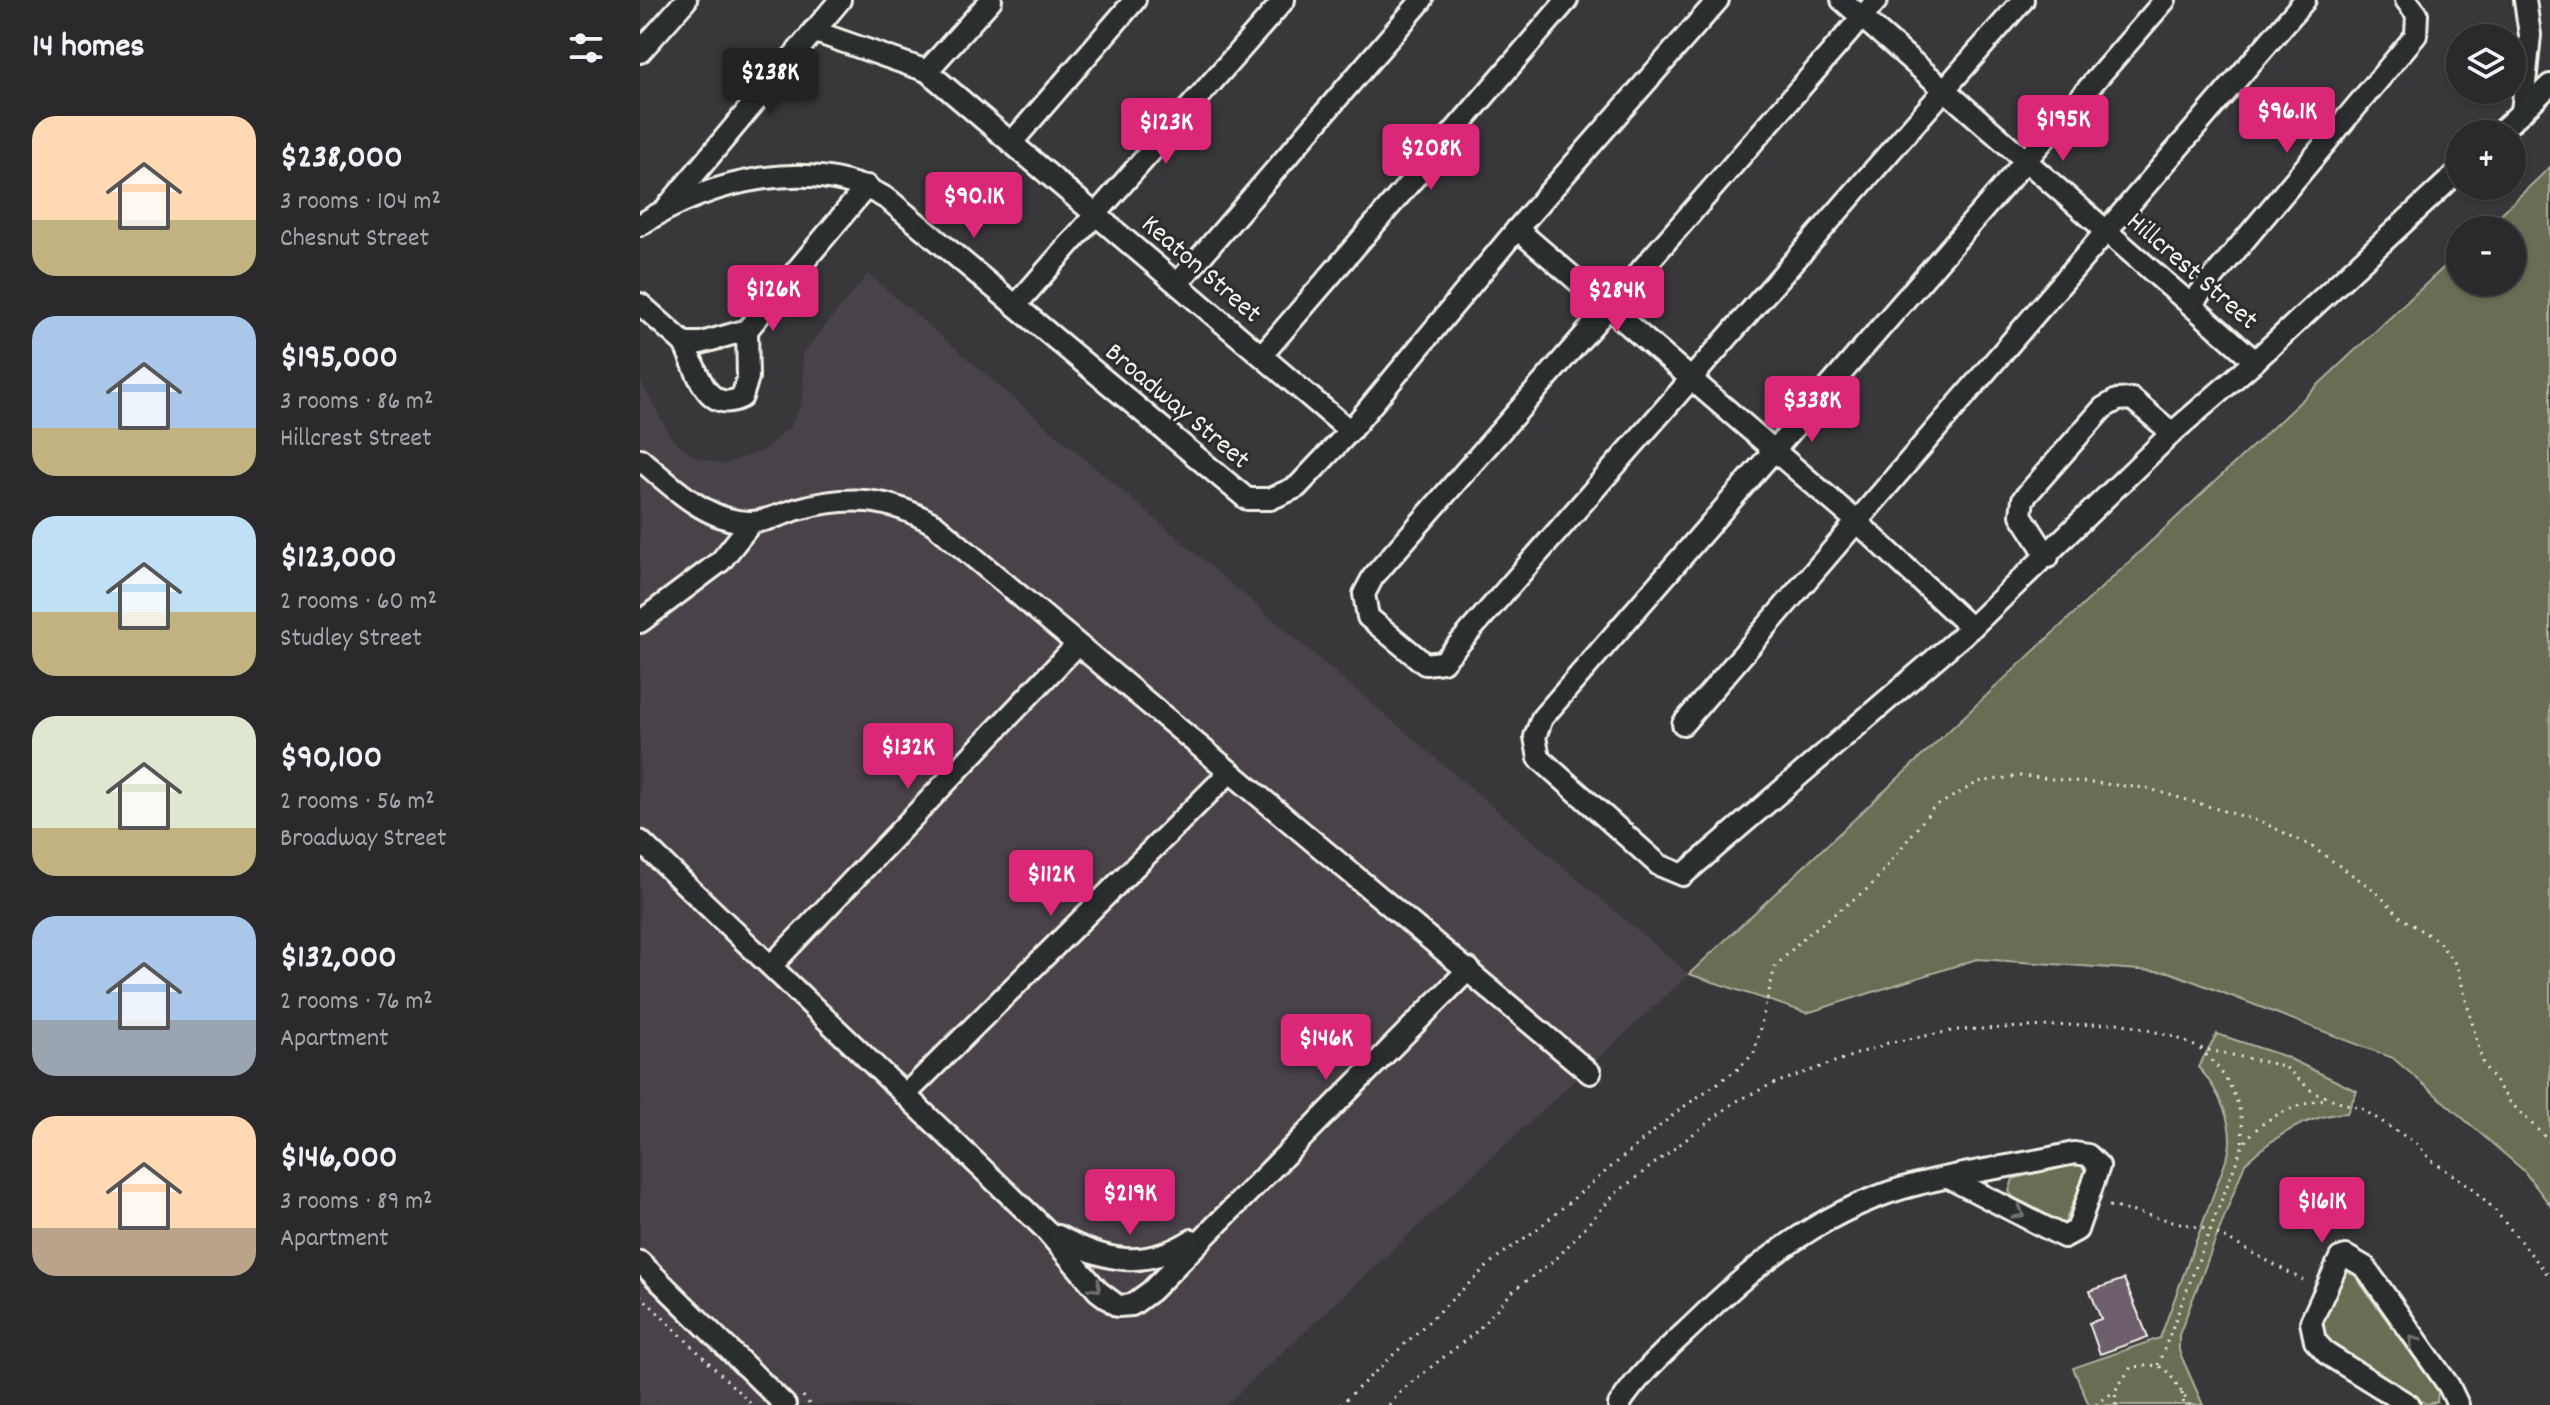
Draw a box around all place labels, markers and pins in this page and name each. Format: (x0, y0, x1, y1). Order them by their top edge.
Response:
pin: $238K (714, 48, 826, 116)
pin: $96.1K (2222, 87, 2352, 155)
pin: $195K (2007, 95, 2119, 163)
pin: $123K (1110, 98, 1222, 166)
pin: $208K (1375, 124, 1487, 192)
pin: $90.1K (909, 172, 1039, 240)
pin: $126K (717, 265, 829, 333)
pin: $284K (1561, 266, 1673, 334)
pin: $338K (1756, 376, 1868, 444)
pin: $132K (852, 723, 964, 791)
pin: $112K (995, 850, 1107, 918)
pin: $146K (1270, 1014, 1382, 1082)
pin: $219K (1074, 1169, 1186, 1237)
pin: $161K (2266, 1177, 2378, 1245)

